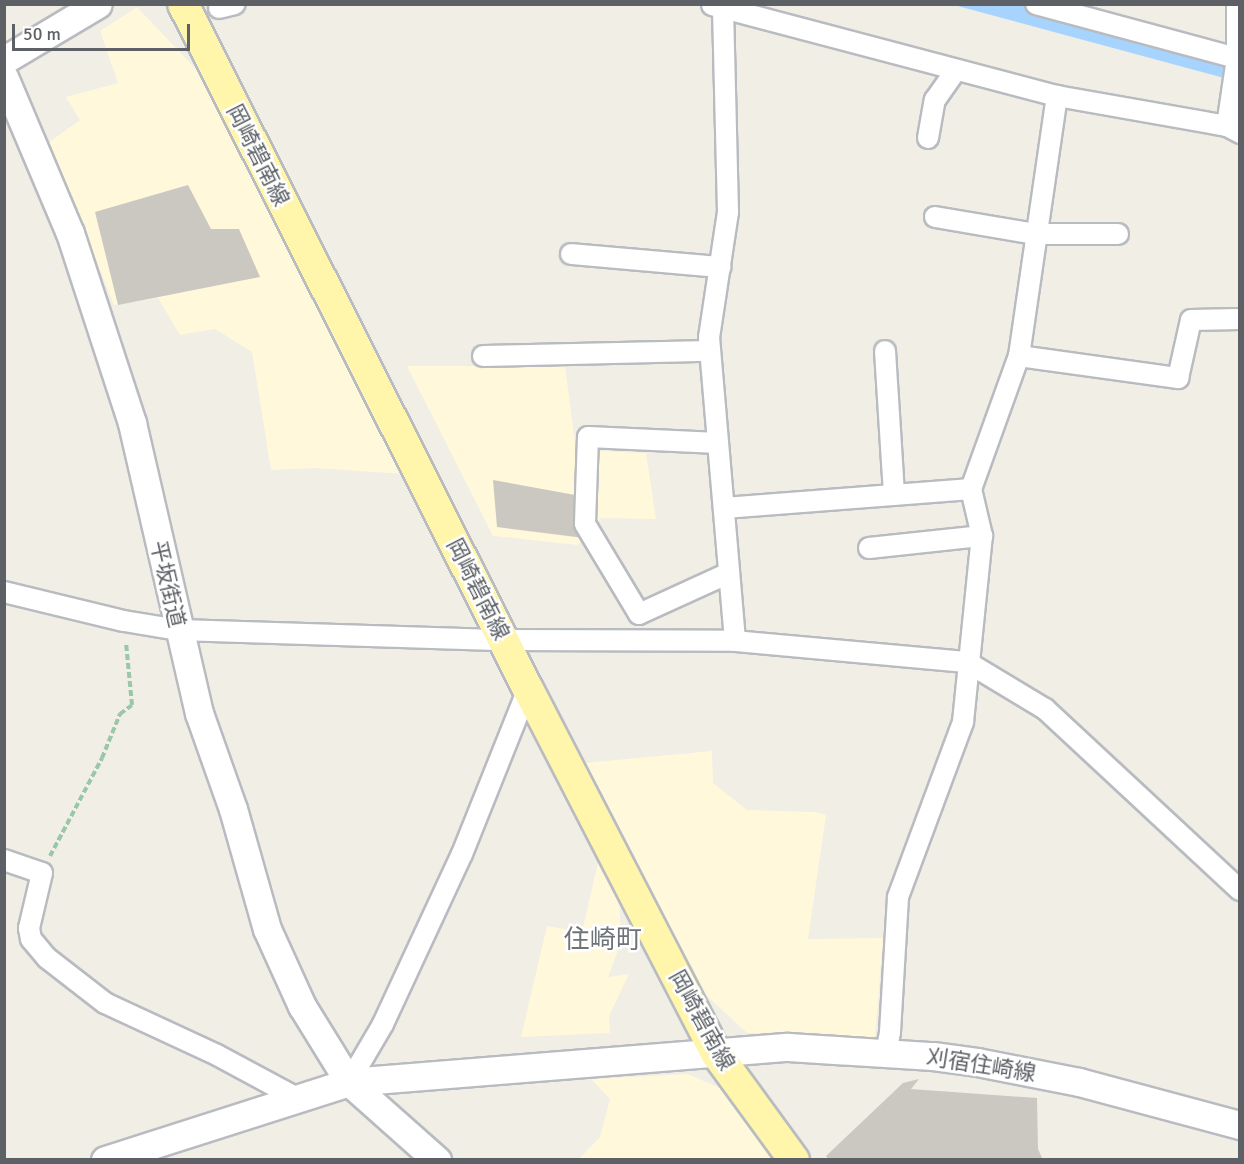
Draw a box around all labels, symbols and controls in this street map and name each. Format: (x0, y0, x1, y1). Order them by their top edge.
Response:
scale bar (15, 12, 194, 50)
text: 50 m (23, 23, 61, 45)
street label: 岡崎碧南線 (221, 100, 295, 210)
street label: 岡崎碧南線 (441, 534, 515, 644)
street label: 平坂街道 (145, 538, 191, 630)
district label: 住崎町 (564, 925, 642, 957)
street label: 岡崎碧南線 (664, 965, 740, 1075)
street label: 刈宿住崎線 (925, 1043, 1037, 1087)

